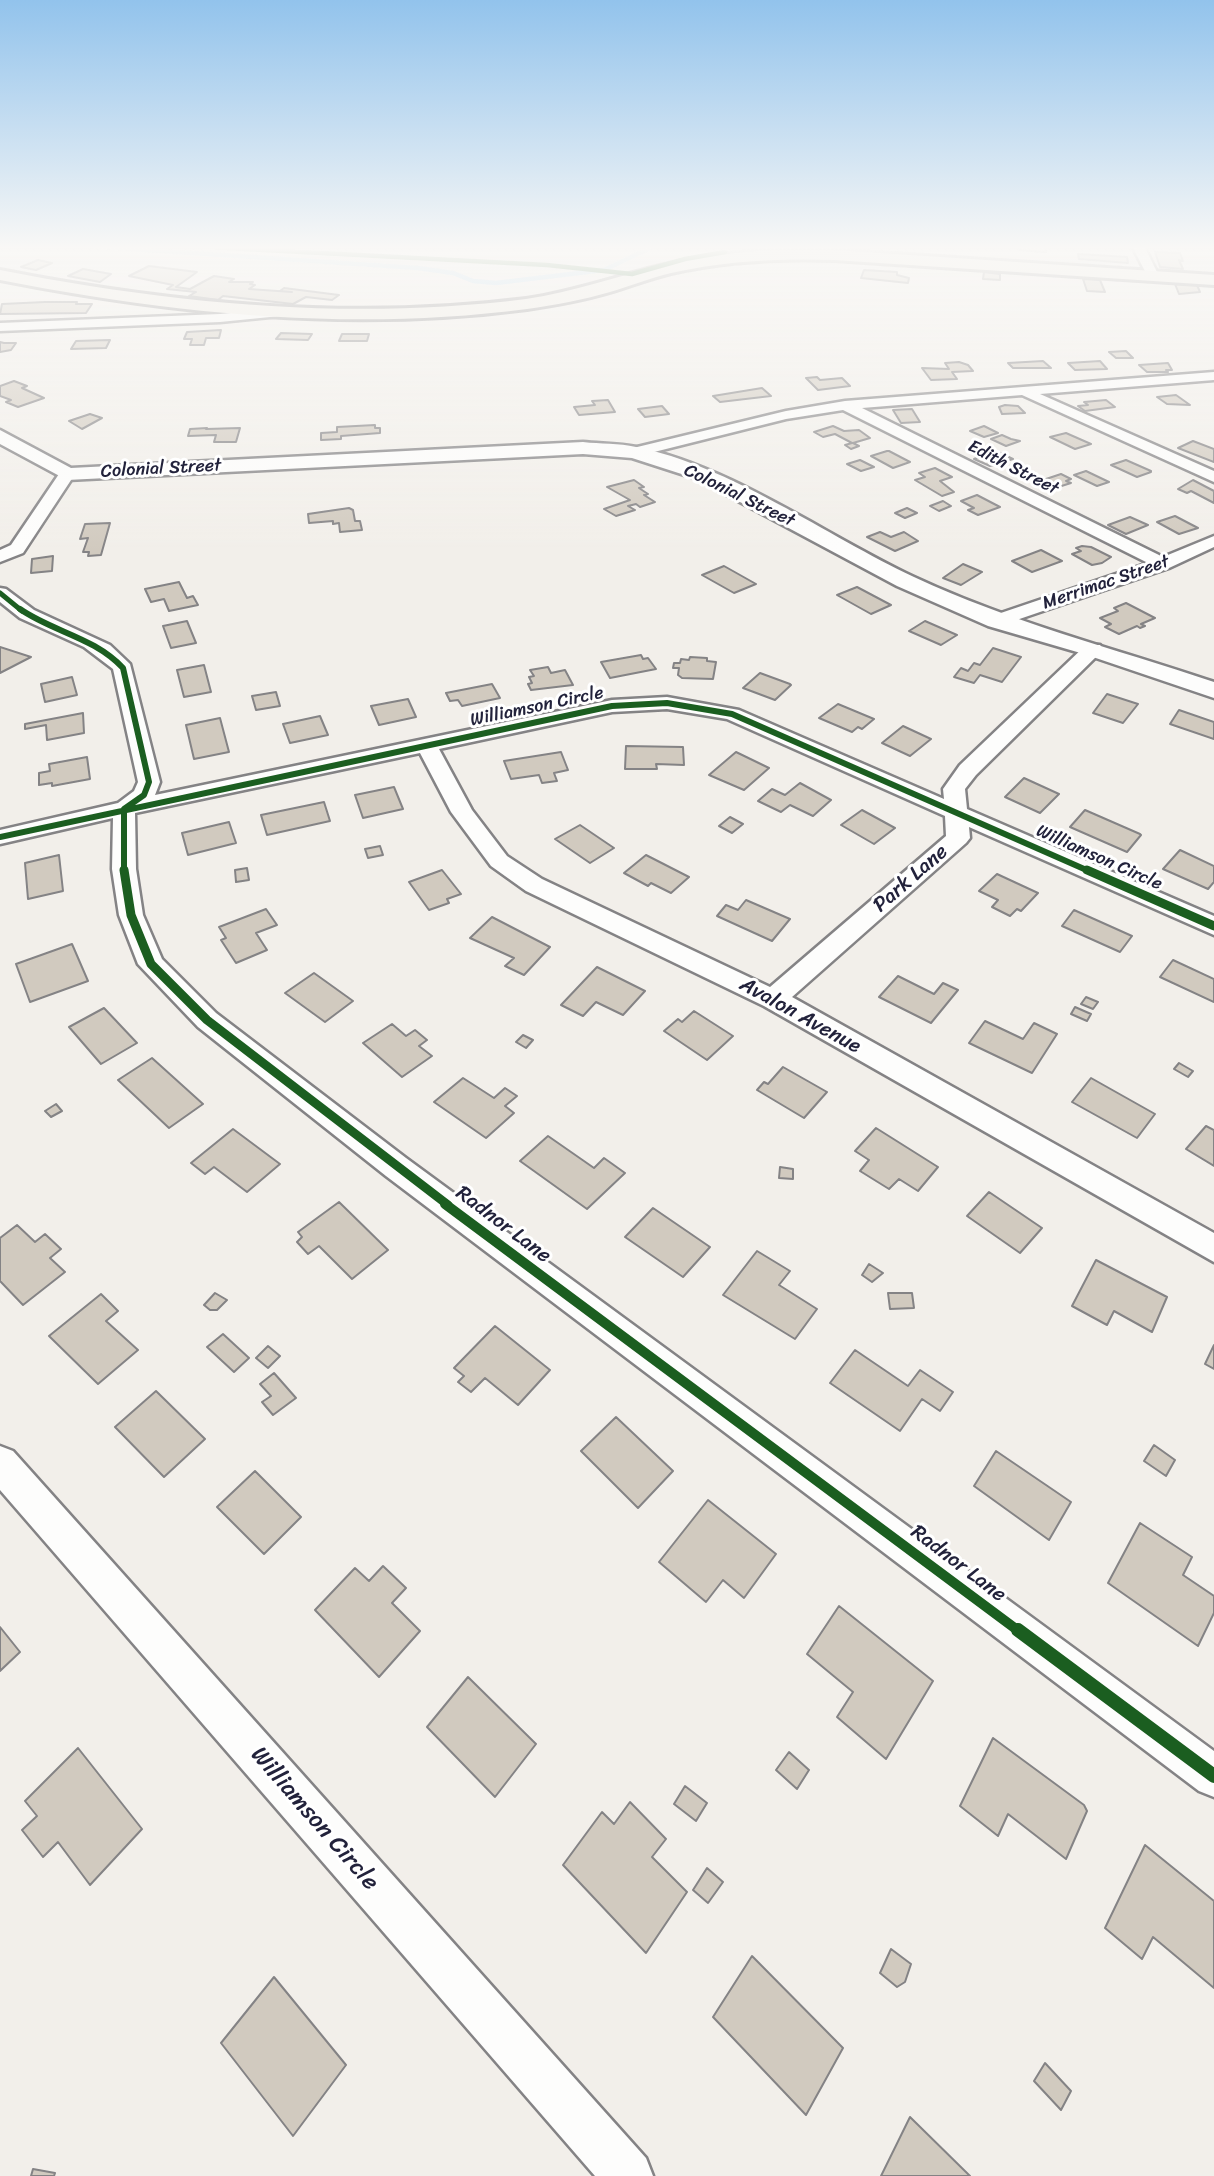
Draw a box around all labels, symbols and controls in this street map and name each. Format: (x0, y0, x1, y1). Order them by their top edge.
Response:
street label: Edith Street (964, 436, 1062, 500)
street label: Colonial Street (100, 455, 222, 483)
street label: Colonial Street (680, 460, 798, 532)
street label: Merrimac Street (1040, 551, 1172, 615)
street label: Williamson Circle (468, 682, 606, 732)
street label: Williamson Circle (1033, 821, 1165, 895)
street label: Park Lane (868, 840, 954, 918)
street label: Avalon Avenue (735, 972, 865, 1060)
street label: Radnor Lane (450, 1181, 556, 1269)
street label: Radnor Lane (905, 1520, 1011, 1608)
street label: Williamson Circle (244, 1741, 384, 1897)

